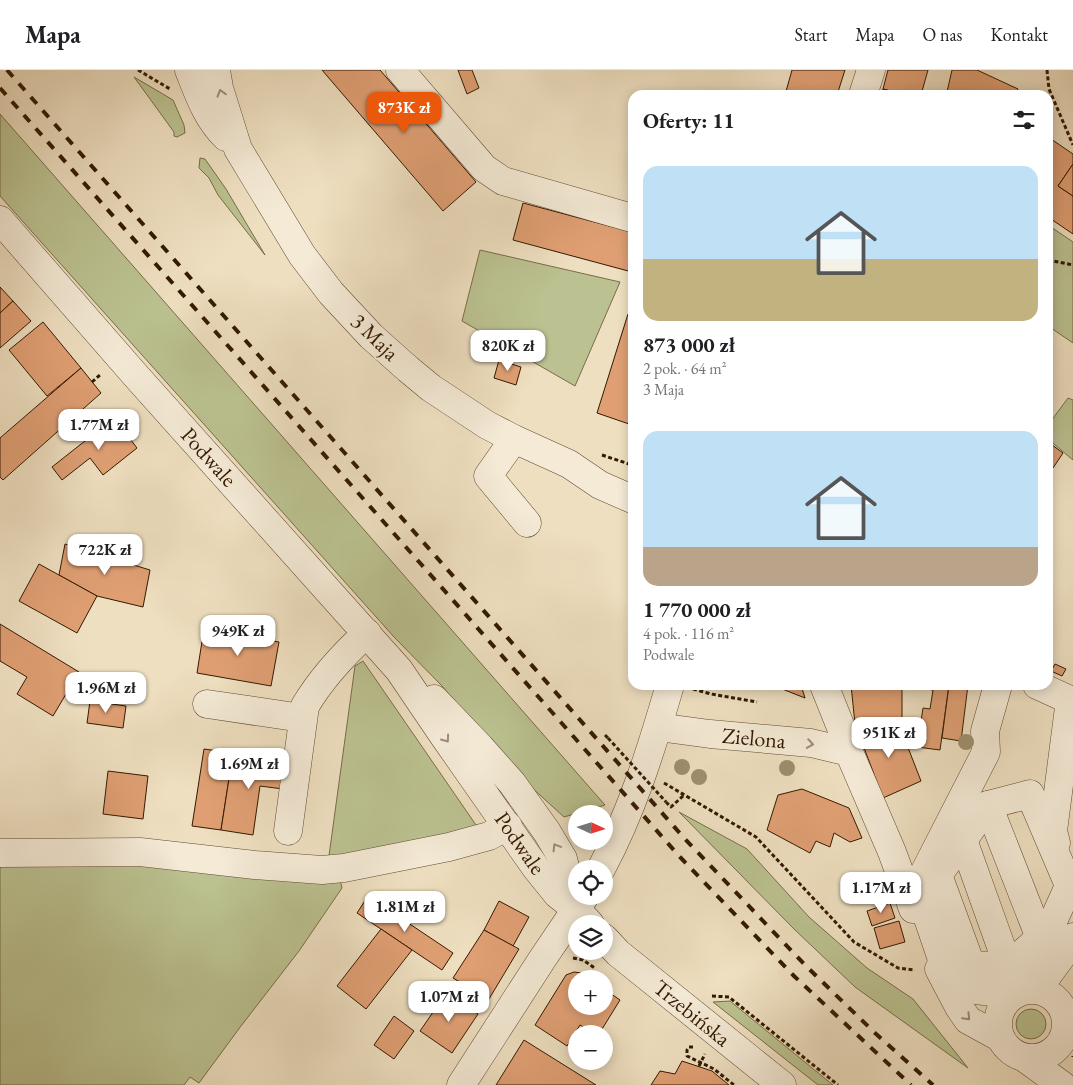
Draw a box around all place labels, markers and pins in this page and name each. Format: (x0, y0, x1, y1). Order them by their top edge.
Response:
pin: 873K zł (358, 92, 450, 134)
pin: 820K zł (462, 330, 554, 372)
pin: 1.77M zł (47, 408, 151, 451)
pin: 722K zł (59, 534, 151, 576)
pin: 949K zł (192, 614, 284, 657)
pin: 1.96M zł (54, 672, 158, 714)
pin: 951K zł (843, 716, 935, 759)
pin: 1.69M zł (197, 748, 301, 790)
pin: 1.17M zł (829, 872, 933, 914)
pin: 1.81M zł (353, 890, 457, 933)
pin: 1.07M zł (397, 980, 501, 1023)

